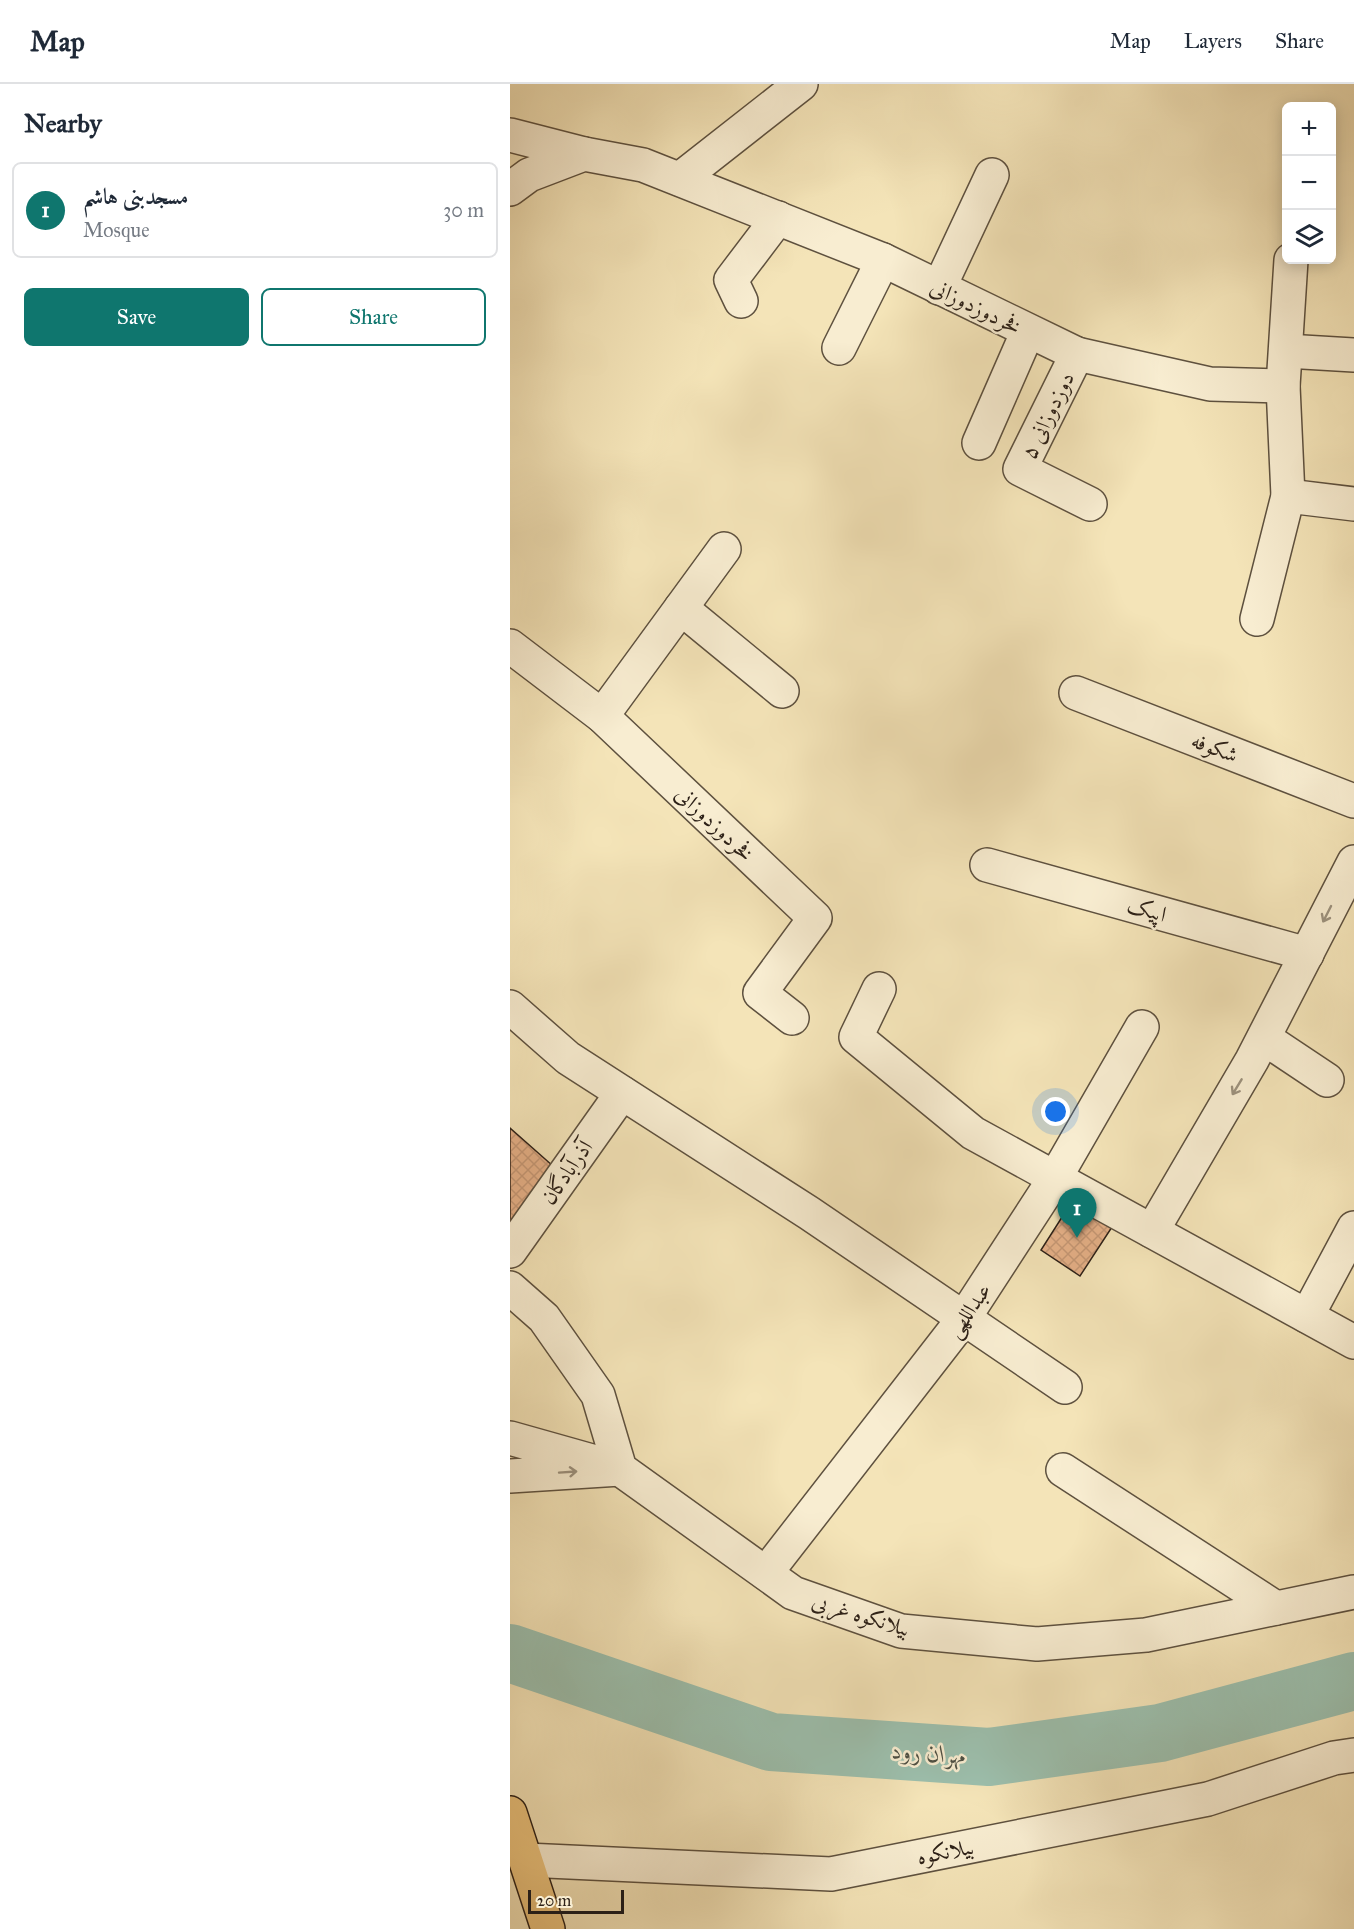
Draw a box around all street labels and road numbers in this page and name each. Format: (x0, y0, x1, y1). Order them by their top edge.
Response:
street label: فخردوزدوزانی (925, 273, 1026, 341)
street label: دوزدوزانی ۵ (1015, 367, 1080, 463)
street label: شکوفه (1188, 726, 1242, 769)
street label: فخردوزدوزانی (669, 780, 760, 867)
street label: اپیک (1123, 891, 1170, 930)
street label: آذرآبادگان (535, 1133, 600, 1210)
street label: عبداللهی (940, 1278, 999, 1344)
street label: بیلانکوه غربی (808, 1587, 913, 1645)
street label: بیلانکوه (914, 1833, 976, 1870)

